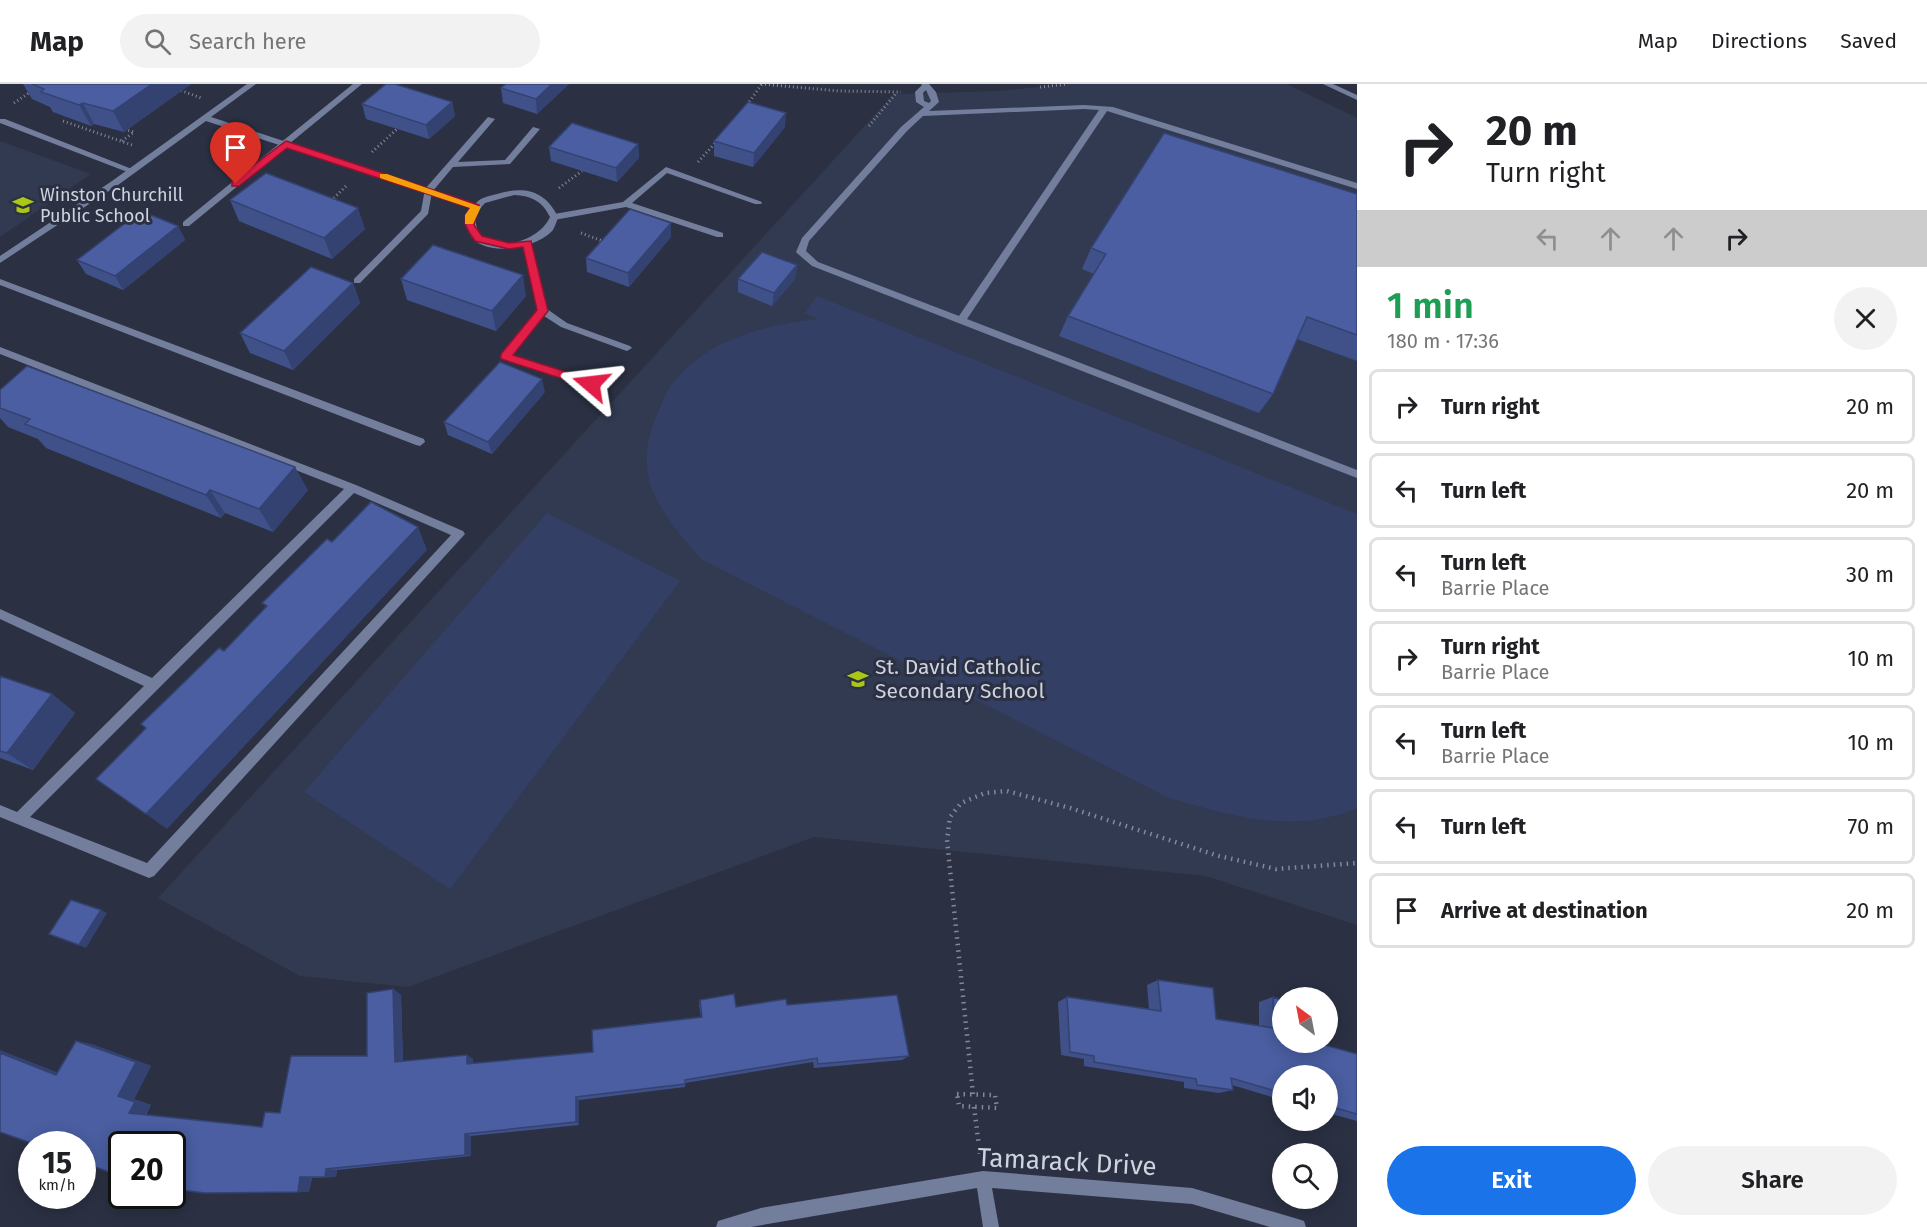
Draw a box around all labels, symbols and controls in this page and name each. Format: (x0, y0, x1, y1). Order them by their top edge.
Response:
search box (120, 14, 540, 68)
text: Map (30, 25, 84, 58)
icon: search (141, 25, 174, 58)
text: Search here (189, 28, 307, 55)
text: Map (1638, 28, 1678, 54)
text: Directions (1711, 28, 1807, 54)
text: Saved (1840, 28, 1897, 54)
text: 20 m (1486, 106, 1578, 156)
icon: right (1387, 108, 1465, 186)
pin (210, 122, 261, 184)
icon: arrive (219, 131, 252, 164)
text: Turn right (1486, 157, 1606, 189)
place label: Winston Churchill Public School (40, 184, 183, 227)
school or university icon: Winston Churchill Public School (11, 193, 35, 217)
icon: left (1531, 222, 1564, 255)
icon: ahead (1594, 222, 1627, 255)
icon: ahead (1657, 222, 1690, 255)
icon: right (1720, 222, 1753, 255)
text: 1 min (1387, 284, 1474, 328)
button: close (1834, 287, 1897, 350)
text: 180 m · 17:36 (1387, 329, 1499, 353)
position arrow (559, 352, 623, 416)
icon: right (1390, 390, 1423, 423)
text: Turn right (1441, 393, 1540, 420)
text: 20 m (1846, 393, 1894, 420)
icon: left (1390, 474, 1423, 507)
text: Turn left (1441, 477, 1526, 504)
text: 20 m (1846, 477, 1894, 504)
text: Turn left (1441, 549, 1526, 576)
icon: left (1390, 558, 1423, 591)
text: 30 m (1846, 561, 1894, 588)
text: Barrie Place (1441, 576, 1549, 600)
text: Turn right (1441, 633, 1540, 660)
icon: right (1390, 642, 1423, 675)
text: 10 m (1848, 645, 1894, 672)
place label: St. David Catholic Secondary School (875, 654, 1045, 704)
text: Barrie Place (1441, 660, 1549, 684)
school or university icon: St. David Catholic Secondary School (846, 667, 870, 691)
text: Turn left (1441, 717, 1526, 744)
icon: left (1390, 726, 1423, 759)
text: 10 m (1848, 729, 1894, 756)
text: Barrie Place (1441, 744, 1549, 768)
icon: left (1390, 810, 1423, 843)
text: Turn left (1441, 813, 1526, 840)
text: 70 m (1848, 813, 1894, 840)
icon: arrive (1390, 894, 1423, 927)
text: Arrive at destination (1441, 897, 1648, 924)
text: 20 m (1846, 897, 1894, 924)
north arrow (1272, 987, 1338, 1053)
map controls (1272, 987, 1338, 1209)
button: sound (1272, 1065, 1338, 1131)
speed limit sign: 20 (108, 1131, 186, 1209)
street label: Tamarack Drive (977, 1142, 1157, 1182)
button: search (1272, 1143, 1338, 1209)
text: 15 (42, 1145, 72, 1181)
button: Exit (1387, 1146, 1636, 1215)
button: Share (1648, 1146, 1897, 1215)
text: km/h (38, 1176, 76, 1194)

